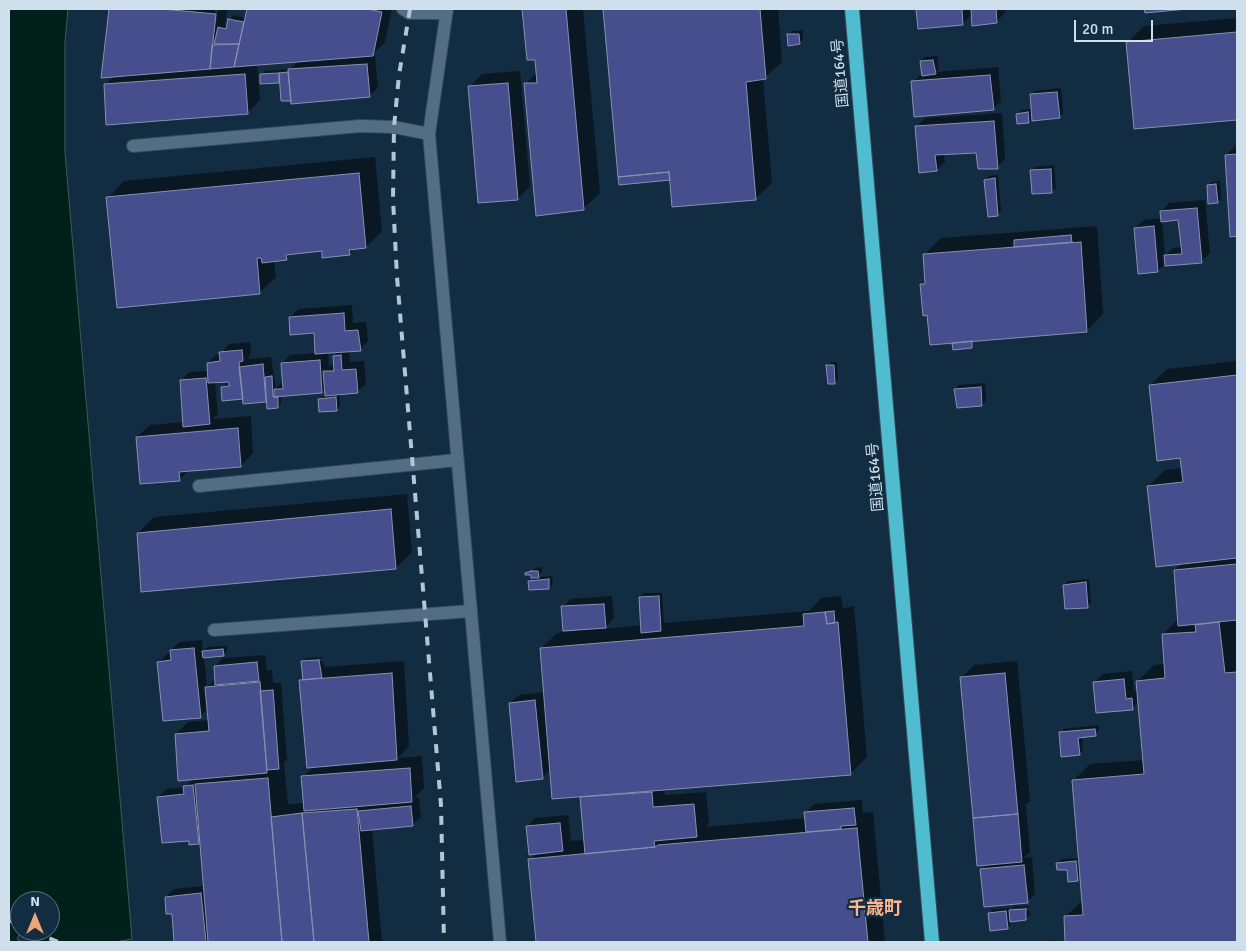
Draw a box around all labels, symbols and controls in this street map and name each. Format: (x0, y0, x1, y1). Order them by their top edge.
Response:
scale bar (1076, 10, 1155, 42)
text: 20 m (1082, 20, 1113, 38)
street label: 国道164号 (829, 38, 853, 108)
street label: 国道164号 (864, 442, 888, 512)
north arrow (10, 891, 60, 941)
text: N (30, 893, 40, 910)
district label: 千歳町 (848, 898, 902, 920)

